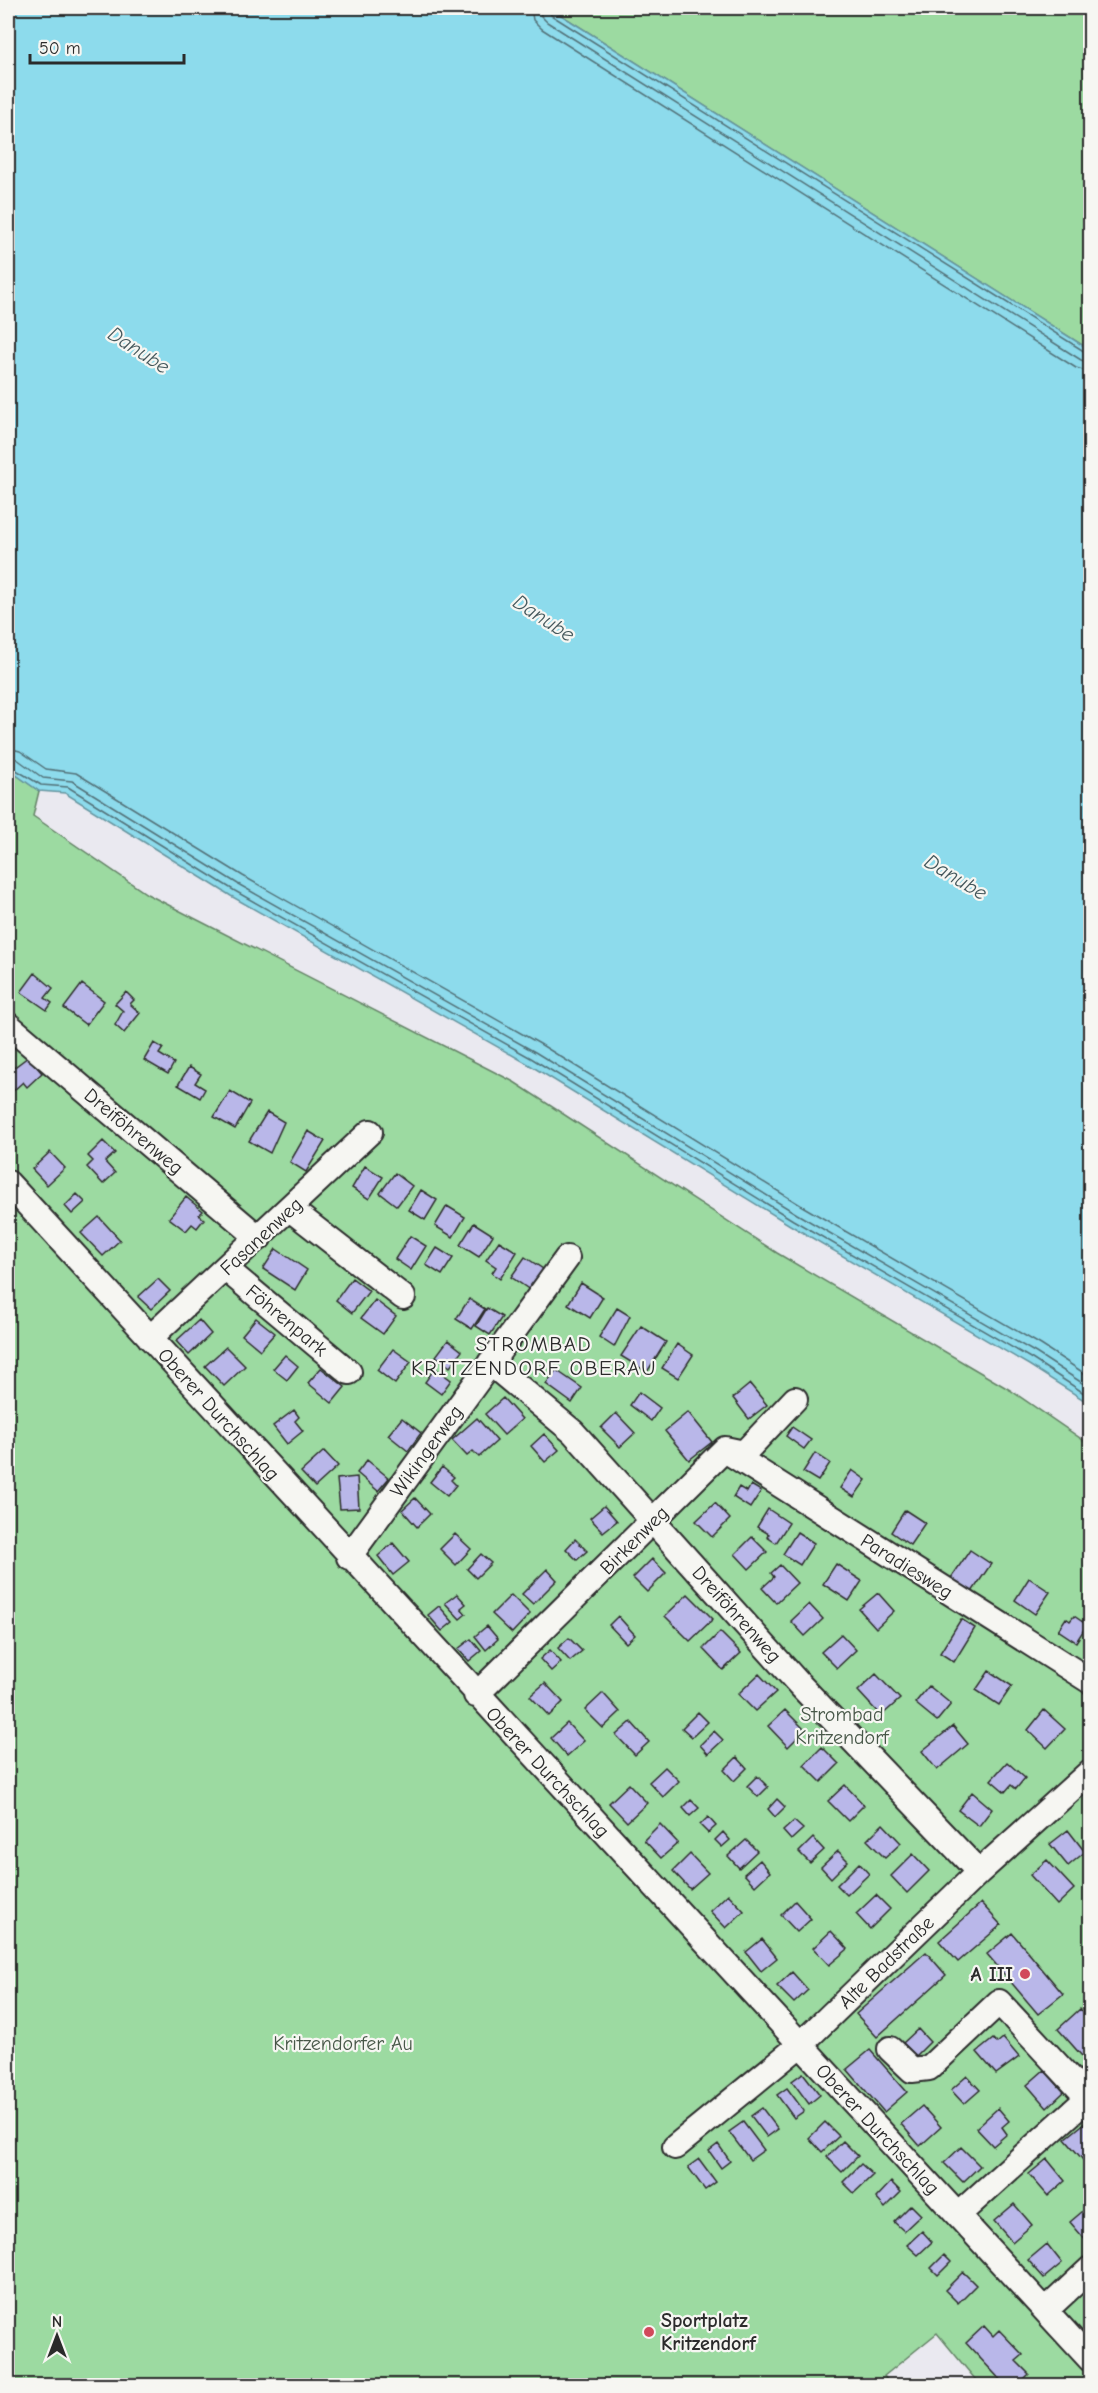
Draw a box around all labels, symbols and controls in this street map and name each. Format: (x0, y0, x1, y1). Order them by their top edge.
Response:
scale bar (30, 27, 184, 65)
text: 50 m (39, 38, 81, 59)
water label: Danube (104, 321, 175, 379)
water label: Danube (509, 589, 580, 647)
water label: Danube (920, 849, 992, 905)
street label: Dreiföhrenweg (80, 1083, 188, 1179)
street label: Fasanenweg (216, 1193, 307, 1280)
street label: Föhrenpark (241, 1280, 332, 1361)
district label: STROMBAD KRITZENDORF OBERAU (411, 1332, 657, 1380)
street label: Oberer Durchschlag (153, 1343, 284, 1485)
street label: Wikingerweg (385, 1401, 467, 1502)
street label: Birkenweg (595, 1501, 673, 1579)
street label: Paradiesweg (856, 1529, 957, 1604)
street label: Dreiföhrenweg (687, 1561, 786, 1667)
street label: Oberer Durchschlag (481, 1702, 614, 1842)
park label: Strombad Kritzendorf (795, 1703, 890, 1749)
street label: Alte Badstraße (834, 1911, 939, 2014)
place label: A III (971, 1963, 1013, 1986)
marker: A III (1018, 1967, 1032, 1981)
park label: Kritzendorfer Au (273, 2032, 413, 2055)
street label: Oberer Durchschlag (811, 2059, 944, 2199)
north arrow (27, 2306, 87, 2366)
place label: Sportplatz Kritzendorf (661, 2309, 757, 2355)
text: N (52, 2313, 62, 2331)
marker: Sportplatz Kritzendorf (642, 2325, 656, 2339)

